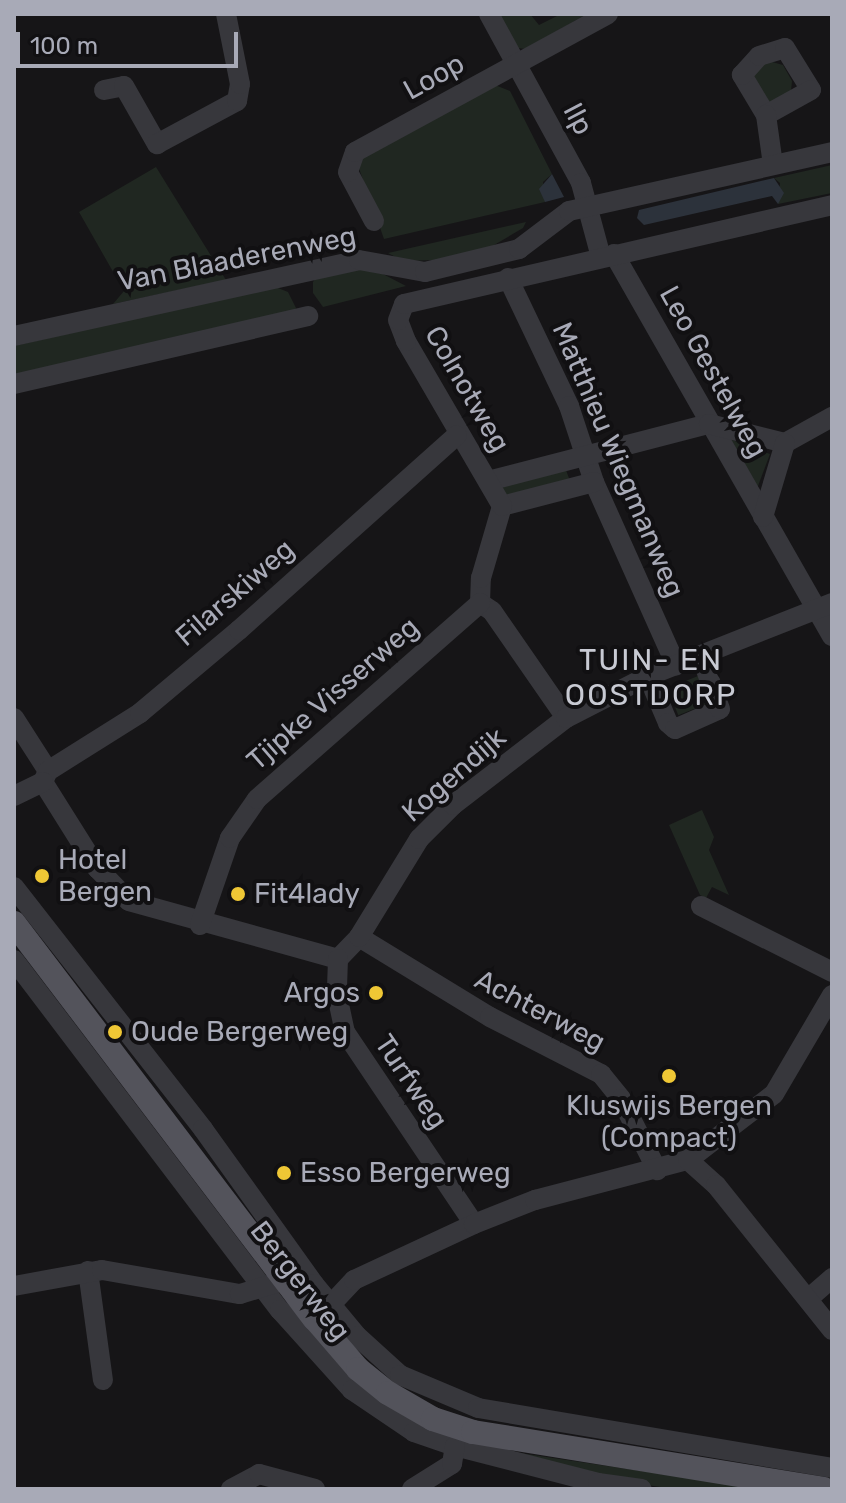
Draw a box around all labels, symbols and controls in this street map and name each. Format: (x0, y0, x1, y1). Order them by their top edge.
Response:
scale bar (20, 16, 242, 66)
text: 100 m (30, 32, 98, 60)
street label: Loop (398, 47, 470, 107)
street label: Ilp (556, 97, 600, 141)
street label: Van Blaaderenweg (115, 219, 359, 299)
street label: Leo Gestelweg (652, 280, 774, 464)
street label: Matthieu Wiegmanweg (545, 317, 691, 603)
street label: Colnotweg (417, 320, 517, 458)
street label: Filarskiweg (169, 532, 301, 654)
street label: Tjipke Visserweg (240, 610, 426, 778)
district label: TUIN- EN OOSTDORP (565, 642, 737, 712)
street label: Kogendijk (395, 721, 513, 829)
place label: Hotel Bergen (58, 843, 152, 909)
marker: Hotel Bergen (33, 867, 51, 885)
place label: Fit4lady (254, 877, 360, 911)
marker: Fit4lady (229, 885, 247, 903)
street label: Achterweg (469, 963, 611, 1059)
place label: Argos (284, 976, 360, 1010)
marker: Argos (367, 984, 385, 1002)
place label: Oude Bergerweg (131, 1015, 348, 1049)
marker: Oude Bergerweg (106, 1023, 124, 1041)
street label: Turfweg (367, 1028, 455, 1136)
marker: Kluswijs Bergen (Compact) (660, 1067, 678, 1085)
place label: Kluswijs Bergen (Compact) (566, 1089, 772, 1155)
place label: Esso Bergerweg (300, 1156, 511, 1190)
marker: Esso Bergerweg (275, 1164, 293, 1182)
street label: Bergerweg (243, 1215, 357, 1347)

